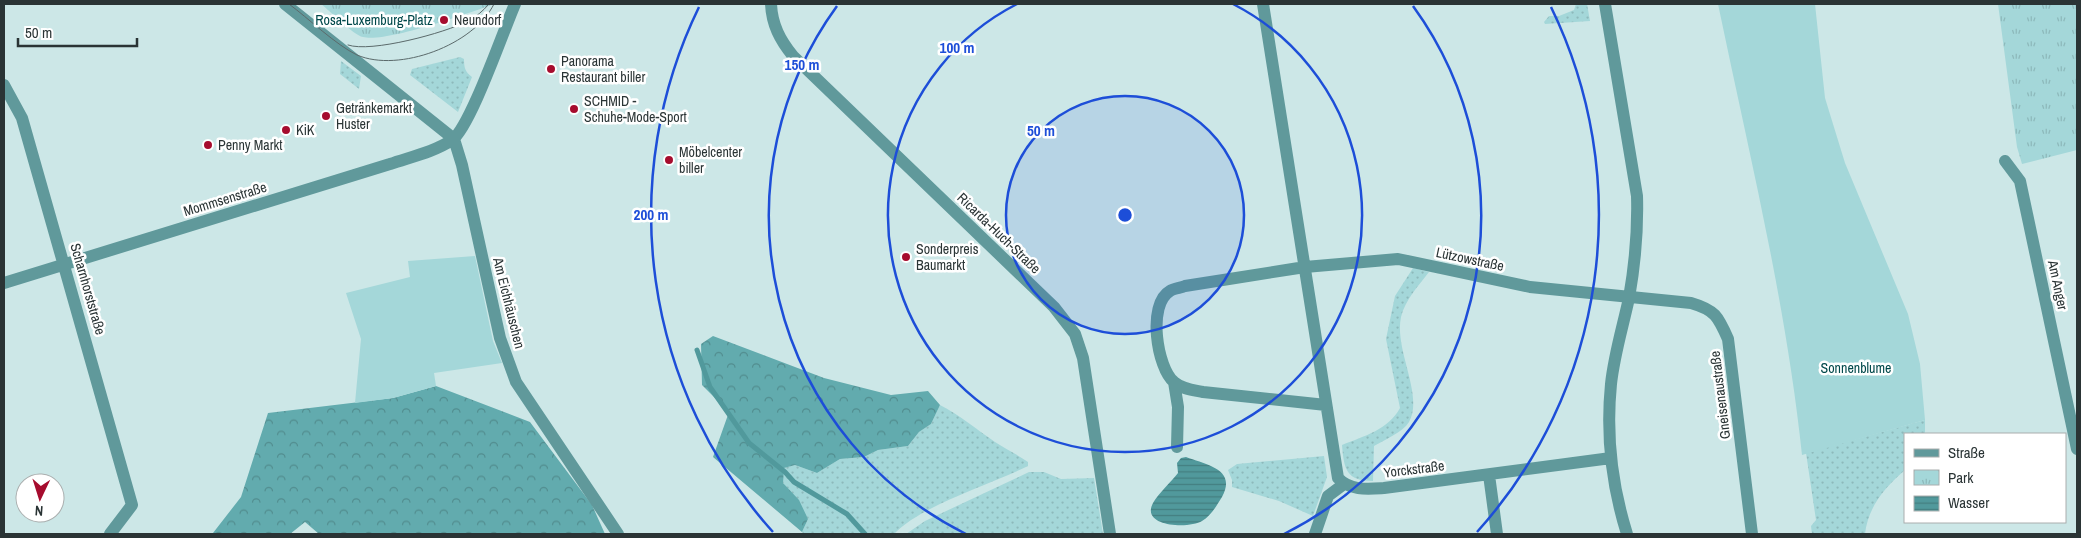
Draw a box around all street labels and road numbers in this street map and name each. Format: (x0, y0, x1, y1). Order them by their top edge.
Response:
street label: Mommsenstraße (181, 178, 269, 220)
street label: Ricarda-Huch-Straße (954, 189, 1044, 277)
street label: Scharnhorststraße (66, 241, 110, 337)
street label: Lützowstraße (1434, 243, 1506, 275)
street label: Am Eichhäuschen (489, 255, 529, 350)
street label: Am Anger (2044, 257, 2072, 312)
street label: Gneisenaustraße (1706, 350, 1734, 440)
street label: Yorckstraße (1383, 456, 1445, 482)

